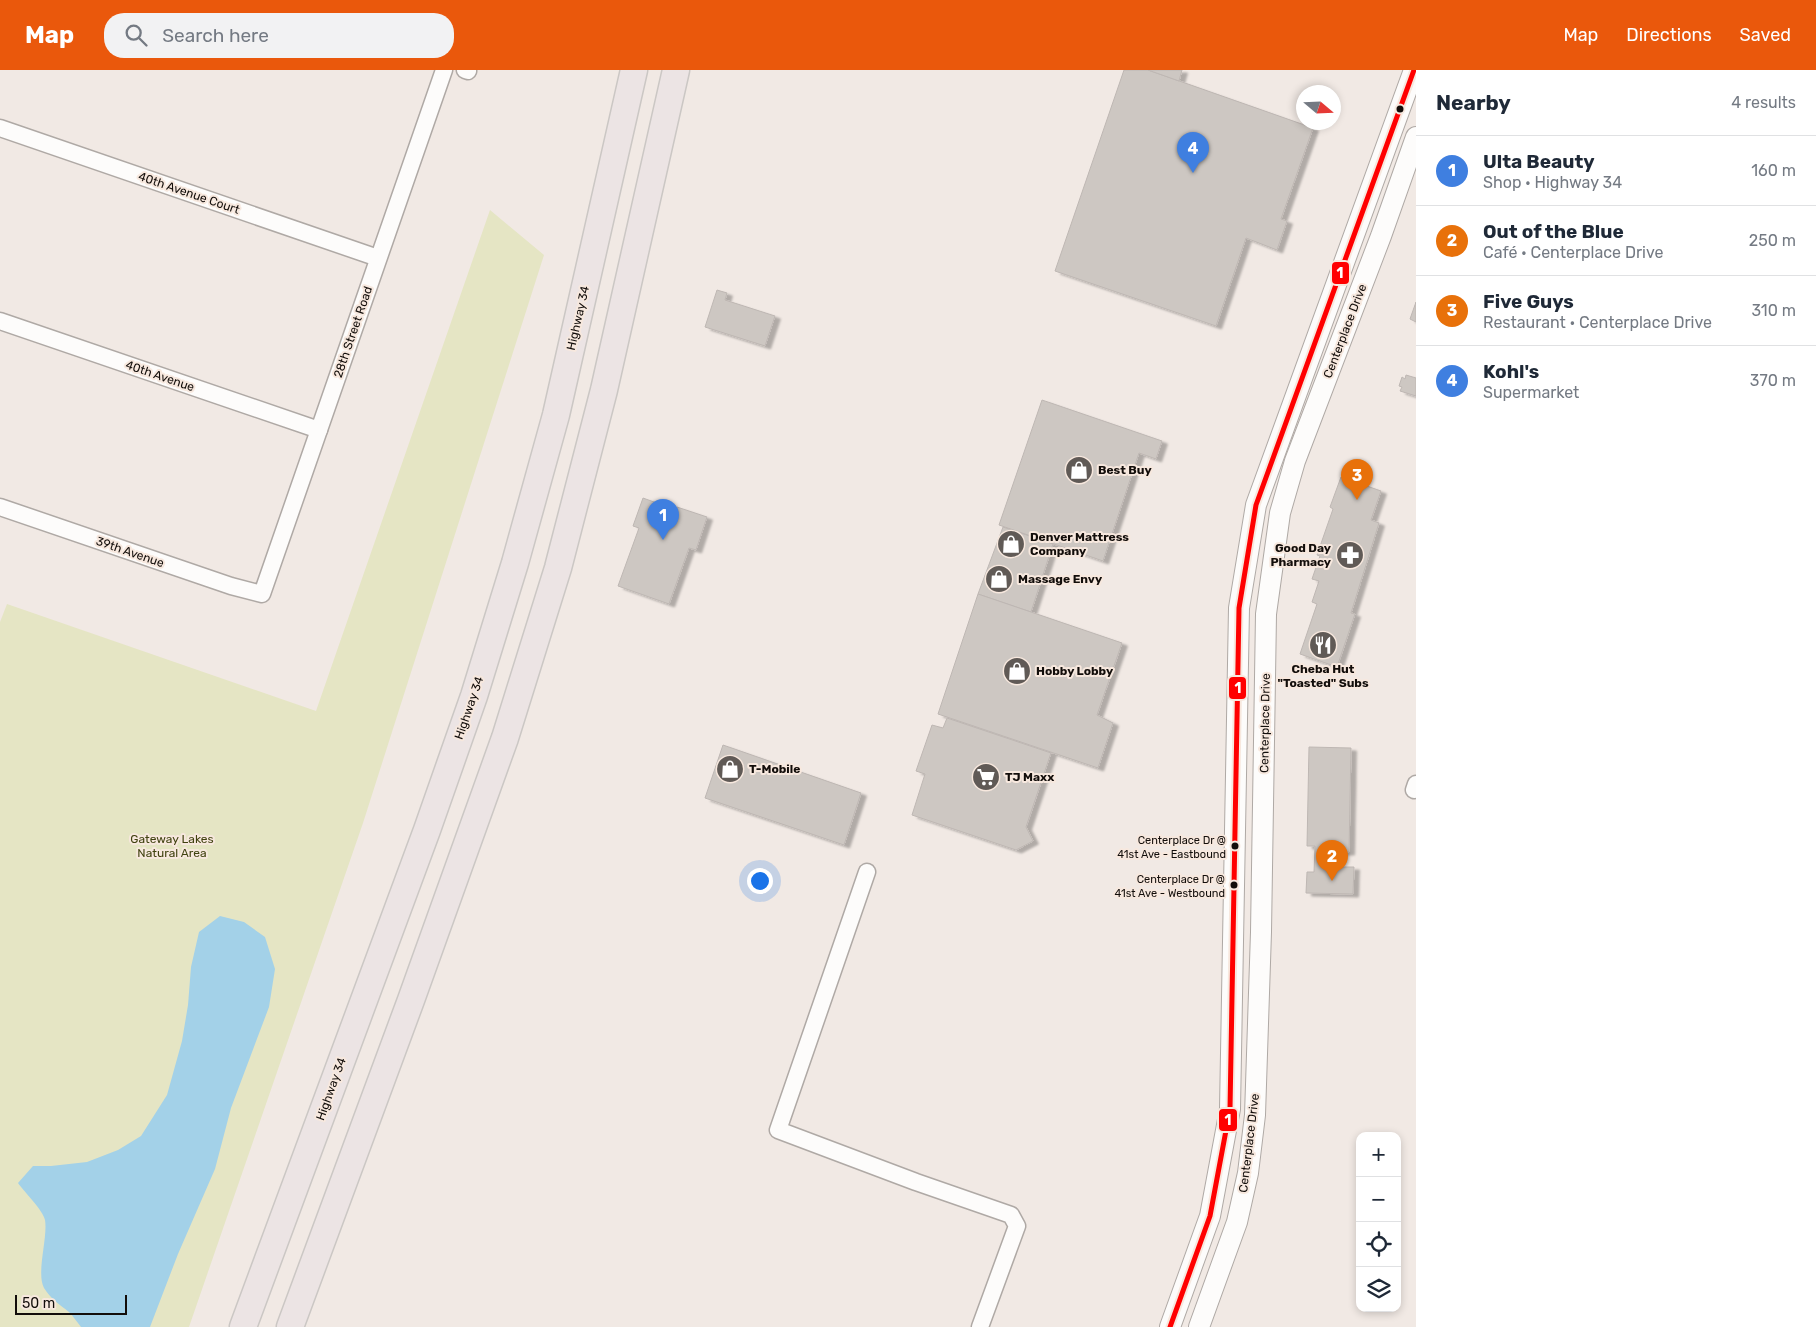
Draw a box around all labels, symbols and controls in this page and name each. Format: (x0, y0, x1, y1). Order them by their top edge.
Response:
search box (104, 13, 454, 58)
text: Map (25, 21, 74, 49)
icon: search (122, 21, 150, 49)
text: Search here (162, 24, 269, 47)
text: Map (1563, 24, 1598, 46)
text: Directions (1626, 24, 1712, 46)
text: Saved (1740, 24, 1791, 46)
north arrow (1296, 85, 1341, 130)
text: Nearby (1436, 90, 1511, 115)
text: 4 results (1731, 93, 1796, 112)
unlabelled marker (1395, 104, 1405, 114)
pin: 4 (1177, 132, 1209, 173)
text: Ulta Beauty (1483, 150, 1595, 173)
text: 1 (1448, 161, 1456, 180)
text: 160 m (1751, 161, 1796, 180)
street label: 40th Avenue Court (137, 169, 242, 217)
text: Shop · Highway 34 (1483, 173, 1622, 192)
text: Out of the Blue (1483, 220, 1624, 243)
text: 2 (1447, 231, 1457, 250)
text: 250 m (1749, 231, 1796, 250)
text: Café · Centerplace Drive (1483, 243, 1663, 262)
line badge: 1 (1331, 261, 1350, 285)
text: 1 (1337, 265, 1344, 282)
street label: Centerplace Drive (1321, 282, 1370, 380)
street label: 28th Street Road (331, 284, 375, 380)
street label: Highway 34 (564, 284, 592, 352)
text: Five Guys (1483, 290, 1574, 313)
text: 3 (1447, 301, 1457, 320)
text: 310 m (1752, 301, 1796, 320)
text: Restaurant · Centerplace Drive (1483, 313, 1712, 332)
street label: 40th Avenue (124, 358, 196, 394)
text: Kohl's (1483, 360, 1539, 383)
text: 4 (1447, 371, 1457, 390)
text: 370 m (1750, 371, 1796, 390)
text: Supermarket (1483, 383, 1579, 402)
shop icon: Best Buy (1064, 455, 1094, 485)
pin: 3 (1341, 459, 1373, 500)
place label: Best Buy (1098, 463, 1152, 477)
pin: 1 (647, 499, 679, 540)
shop icon: Denver Mattress Company (996, 529, 1026, 559)
place label: Denver Mattress Company (1030, 530, 1129, 558)
street label: 39th Avenue (94, 534, 166, 570)
pharmacy icon: Good Day Pharmacy (1335, 540, 1365, 570)
place label: Good Day Pharmacy (1270, 541, 1331, 569)
shop icon: Massage Envy (984, 564, 1014, 594)
place label: Massage Envy (1018, 572, 1102, 586)
restaurant icon: Cheba Hut "Toasted" Subs (1308, 630, 1338, 660)
shop icon: Hobby Lobby (1002, 656, 1032, 686)
place label: Cheba Hut "Toasted" Subs (1277, 662, 1369, 690)
place label: Hobby Lobby (1036, 664, 1113, 678)
street label: Centerplace Drive (1257, 673, 1273, 773)
street label: Highway 34 (452, 674, 486, 741)
line badge: 1 (1228, 676, 1247, 700)
text: 1 (1235, 680, 1242, 697)
shop icon: T-Mobile (715, 754, 745, 784)
place label: T-Mobile (749, 762, 800, 776)
supermarket icon: TJ Maxx (971, 762, 1001, 792)
place label: TJ Maxx (1005, 770, 1054, 784)
park label: Gateway Lakes Natural Area (130, 832, 214, 860)
place label: Centerplace Dr @ 41st Ave - Eastbound (1117, 834, 1226, 861)
pin: 2 (1316, 840, 1348, 881)
marker: Centerplace Dr @ 41st Ave - Eastbound (1230, 841, 1240, 851)
your location (747, 868, 773, 894)
place label: Centerplace Dr @ 41st Ave - Westbound (1114, 873, 1225, 900)
marker: Centerplace Dr @ 41st Ave - Westbound (1229, 880, 1239, 890)
street label: Highway 34 (313, 1055, 349, 1122)
street label: Centerplace Drive (1236, 1092, 1262, 1193)
line badge: 1 (1218, 1108, 1238, 1132)
text: 1 (1225, 1112, 1232, 1129)
map controls (1356, 1132, 1401, 1312)
button: + (1356, 1132, 1401, 1177)
button: − (1356, 1177, 1401, 1222)
button: locate (1356, 1222, 1401, 1267)
button: layers (1356, 1267, 1401, 1312)
scale bar (15, 1292, 128, 1315)
text: 50 m (22, 1295, 55, 1312)

